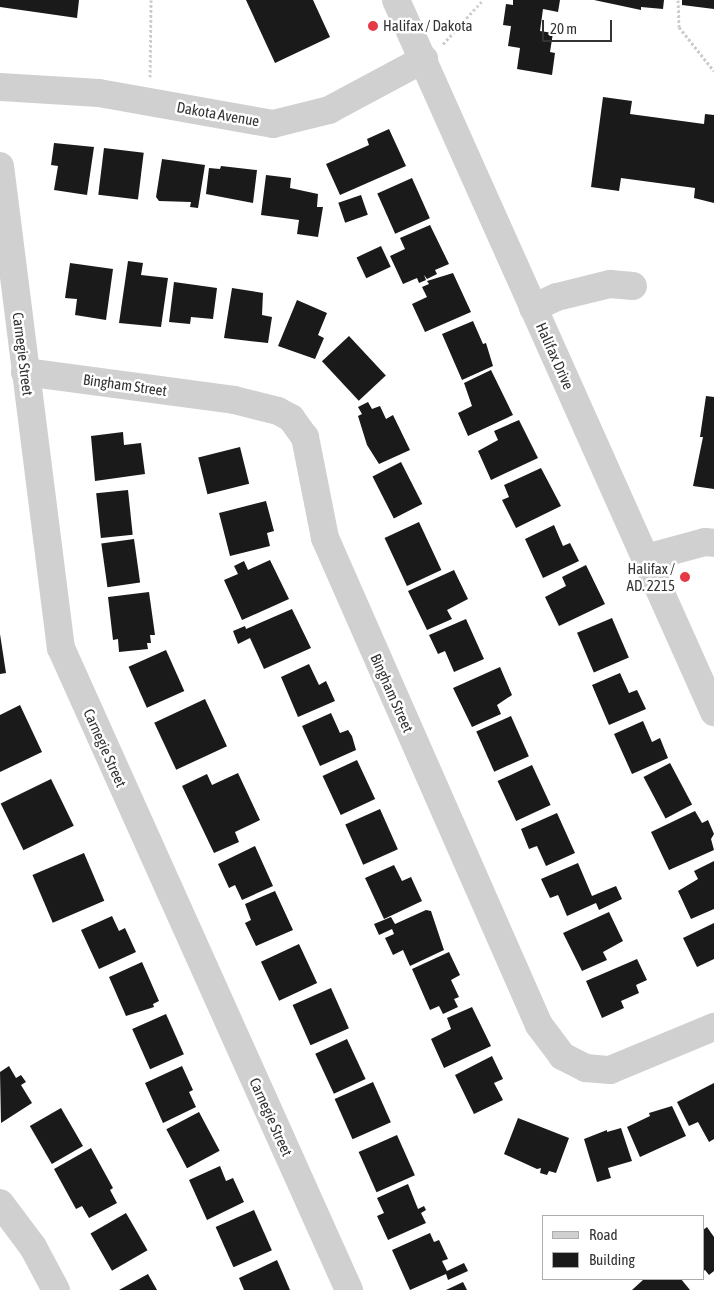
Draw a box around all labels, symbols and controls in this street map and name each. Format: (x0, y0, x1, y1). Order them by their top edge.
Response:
scale bar (544, 10, 614, 42)
place label: Halifax / Dakota (383, 17, 472, 35)
marker: Halifax / Dakota (367, 20, 379, 32)
text: 20 m (550, 20, 577, 37)
street label: Dakota Avenue (175, 98, 261, 130)
street label: Carnegie Street (9, 311, 37, 397)
street label: Halifax Drive (532, 320, 578, 392)
street label: Bingham Street (82, 370, 168, 400)
place label: Halifax / AD. 2215 (627, 559, 675, 594)
marker: Halifax / AD. 2215 (679, 571, 691, 583)
street label: Bingham Street (367, 651, 417, 735)
street label: Carnegie Street (80, 706, 130, 790)
street label: Carnegie Street (246, 1075, 296, 1159)
legend (542, 1215, 704, 1280)
text: Road (589, 1226, 618, 1243)
text: Building (589, 1251, 635, 1268)

